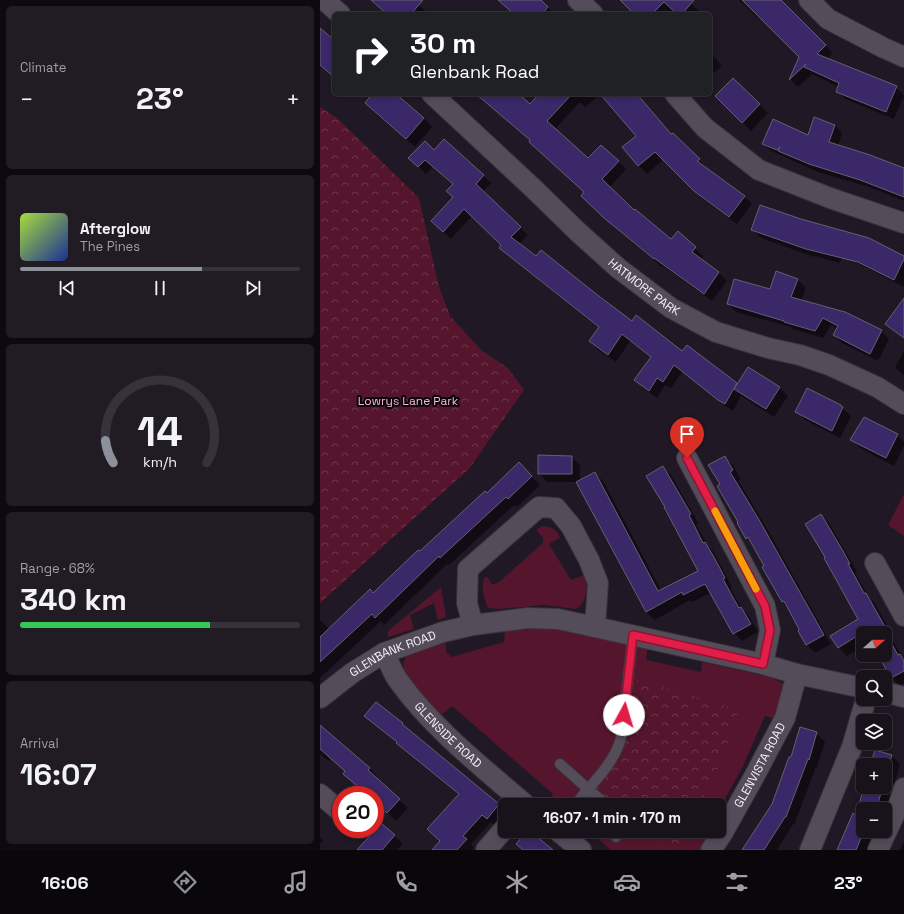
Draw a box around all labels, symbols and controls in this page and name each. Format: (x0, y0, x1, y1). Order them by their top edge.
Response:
text: 30 m (410, 25, 476, 61)
icon: right (344, 28, 396, 80)
text: Climate (20, 59, 66, 76)
text: Glenbank Road (410, 60, 539, 83)
text: 23° (136, 79, 184, 118)
text: − (20, 85, 34, 113)
text: + (286, 85, 300, 113)
text: Afterglow (80, 219, 151, 238)
text: The Pines (80, 238, 140, 255)
street label: HATMORE PARK (605, 255, 683, 320)
icon: previous (56, 277, 78, 299)
icon: pause (149, 277, 171, 299)
icon: next (242, 277, 264, 299)
park label: Lowrys Lane Park (358, 393, 459, 409)
text: 14 (137, 405, 183, 458)
pin (670, 417, 704, 458)
icon: arrive (676, 423, 698, 445)
text: km/h (143, 453, 177, 471)
text: Range · 68% (20, 560, 95, 577)
text: 340 km (20, 580, 127, 619)
north arrow (856, 626, 892, 662)
map controls (856, 626, 892, 838)
street label: GLENBANK ROAD (346, 627, 438, 681)
button: search (856, 670, 892, 706)
position arrow (603, 694, 645, 736)
street label: GLENSIDE ROAD (411, 699, 485, 772)
button: layers (856, 714, 892, 750)
street label: GLENVISTA ROAD (730, 720, 789, 810)
text: Arrival (20, 735, 59, 752)
text: 16:07 (20, 755, 97, 794)
button: + (856, 758, 892, 794)
speed limit sign: 20 (332, 786, 384, 838)
button: − (856, 802, 892, 838)
text: 16:07 · 1 min · 170 m (543, 808, 681, 827)
icon: directions (171, 868, 199, 896)
icon: music (282, 868, 310, 896)
icon: phone (392, 868, 420, 896)
icon: climate (503, 868, 531, 896)
icon: car (613, 868, 641, 896)
icon: filters (723, 868, 751, 896)
text: 16:06 (41, 871, 89, 894)
text: 23° (834, 871, 863, 894)

